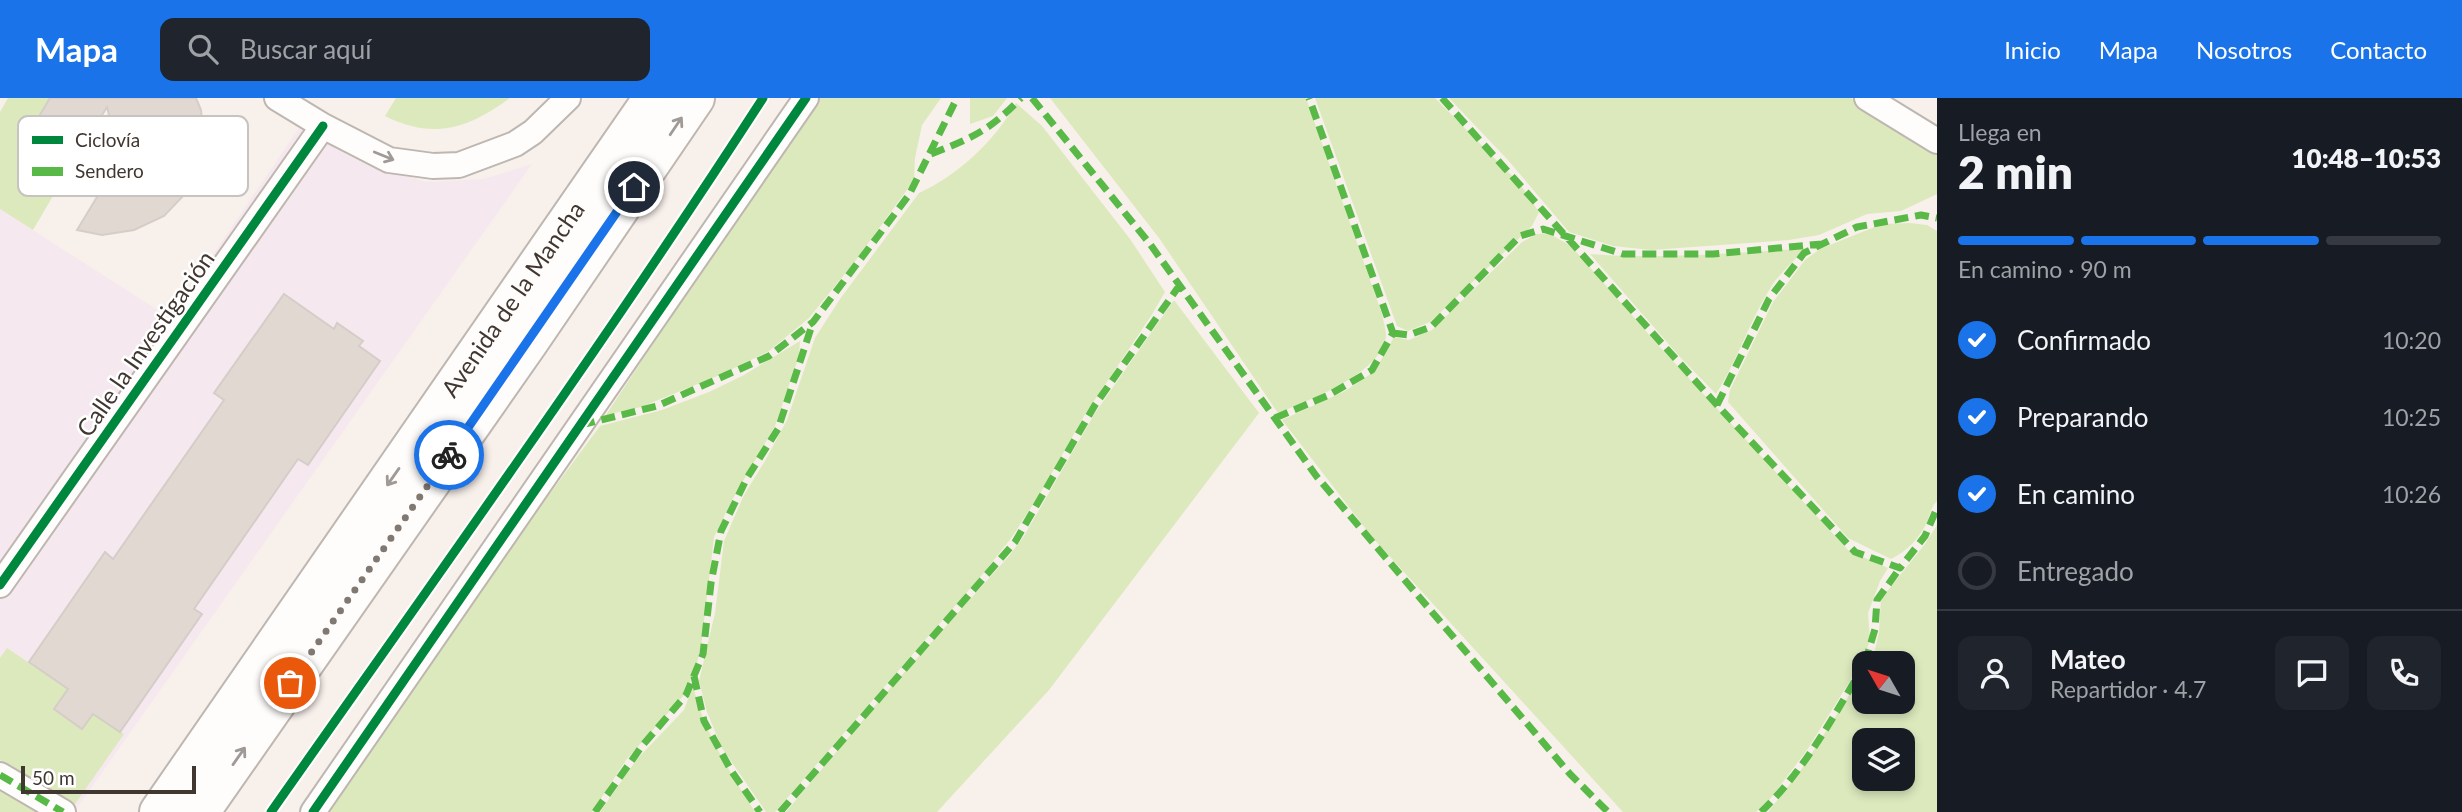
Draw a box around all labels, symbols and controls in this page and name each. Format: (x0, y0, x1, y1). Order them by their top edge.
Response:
search box (160, 18, 650, 81)
text: Mapa (35, 29, 118, 69)
icon: search (184, 30, 222, 68)
text: Buscar aquí (240, 33, 371, 65)
text: Inicio (2004, 35, 2061, 64)
text: Mapa (2099, 35, 2158, 64)
text: Nosotros (2196, 35, 2292, 64)
text: Contacto (2330, 35, 2427, 64)
legend (18, 116, 248, 196)
one-way arrow (669, 117, 683, 136)
text: Llega en (1958, 118, 2042, 146)
text: Ciclovía (75, 128, 140, 151)
text: 10:48–10:53 (2291, 142, 2441, 174)
text: 2 min (1958, 144, 2073, 199)
one-way arrow (373, 151, 394, 164)
pin (604, 157, 664, 217)
text: Sendero (75, 159, 144, 182)
icon: home (615, 168, 653, 206)
street label: Avenida de la Mancha (435, 196, 590, 402)
street label: Calle la Investigación (70, 245, 220, 442)
text: En camino · 90 m (1958, 255, 2132, 283)
icon: check (1958, 321, 1996, 359)
text: Confirmado (2017, 324, 2151, 356)
text: 10:20 (2382, 326, 2441, 354)
icon: check (1958, 398, 1996, 436)
text: Preparando (2017, 401, 2149, 433)
text: 10:25 (2382, 403, 2441, 431)
courier (414, 420, 484, 490)
icon: bike (430, 436, 468, 474)
one-way arrow (386, 467, 400, 486)
icon: check (1958, 475, 1996, 513)
text: En camino (2017, 478, 2135, 510)
text: 10:26 (2382, 480, 2441, 508)
text: Entregado (2017, 555, 2134, 587)
button: person (1958, 636, 2032, 710)
button: chat (2275, 636, 2349, 710)
button: phone (2367, 636, 2441, 710)
text: Mateo (2050, 643, 2126, 675)
north arrow (1852, 651, 1914, 714)
map controls (1852, 651, 1915, 791)
pin (260, 653, 320, 713)
icon: bag (271, 664, 309, 702)
text: Repartidor · 4.7 (2050, 675, 2206, 703)
button: layers (1852, 728, 1915, 791)
one-way arrow (232, 747, 246, 766)
scale bar (21, 763, 196, 795)
text: 50 m (32, 766, 75, 789)

